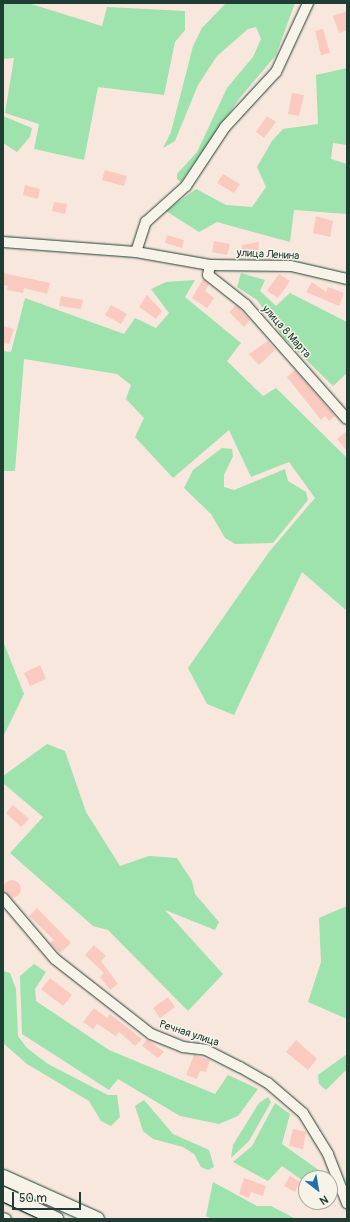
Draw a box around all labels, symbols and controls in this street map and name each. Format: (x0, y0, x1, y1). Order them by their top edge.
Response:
street label: улица Ленина (236, 247, 300, 263)
street label: улица 8 Марта (259, 303, 313, 361)
street label: Речная улица (157, 1018, 221, 1050)
north arrow (298, 1170, 338, 1210)
scale bar (14, 1184, 83, 1210)
text: 50 m (19, 1191, 47, 1206)
text: N (317, 1192, 330, 1207)

